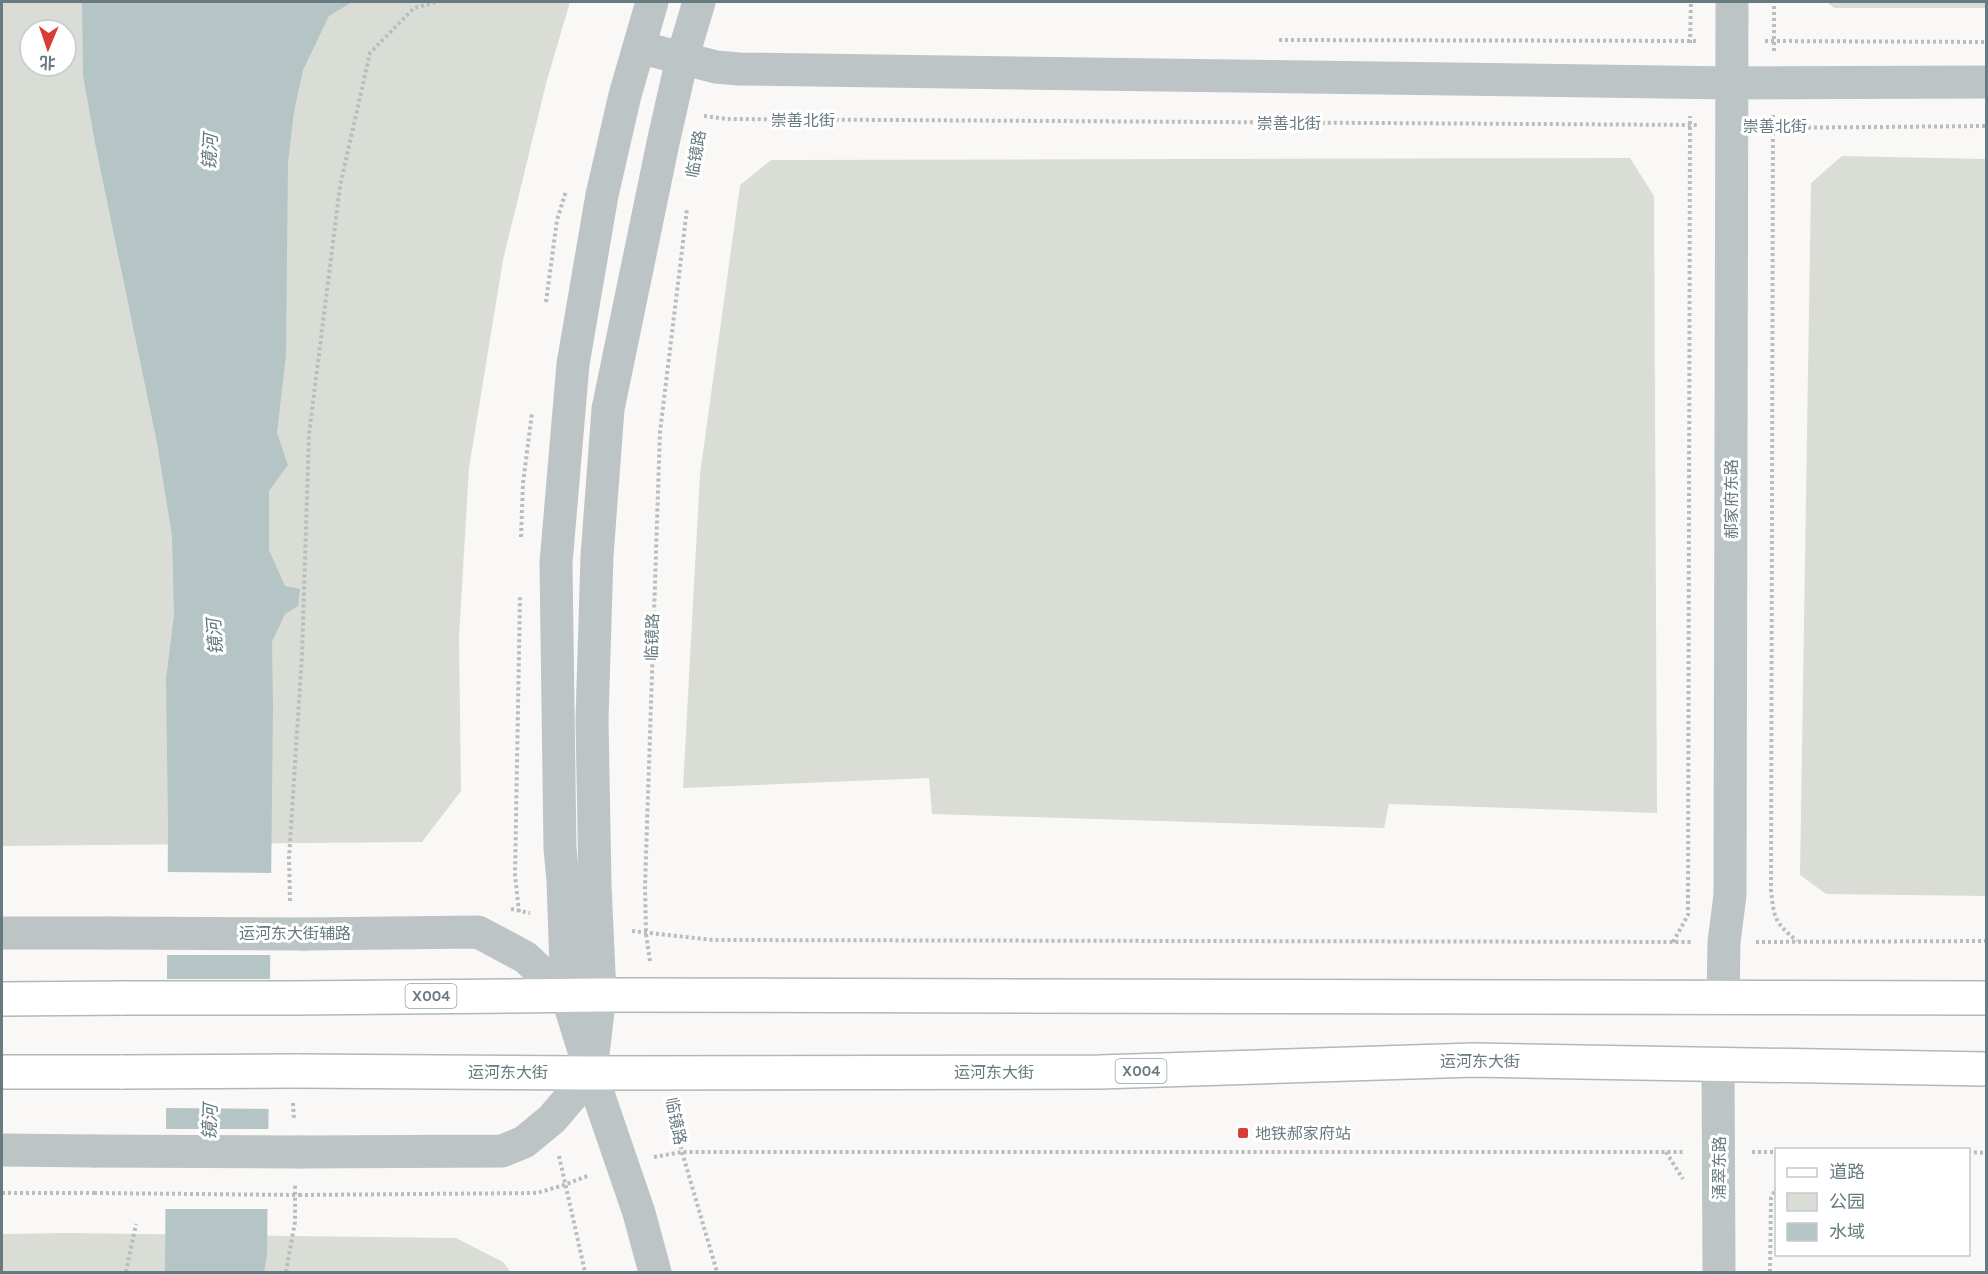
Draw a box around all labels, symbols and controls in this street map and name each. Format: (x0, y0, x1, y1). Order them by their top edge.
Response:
north arrow (18, 18, 78, 78)
text: 北 (39, 53, 56, 72)
street label: 崇善北街 (771, 111, 835, 130)
street label: 崇善北街 (1257, 114, 1321, 133)
street label: 崇善北街 (1743, 117, 1807, 136)
street label: 临镜路 (682, 129, 710, 179)
water label: 镜河 (198, 130, 222, 171)
street label: 郝家府东路 (1722, 459, 1741, 539)
street label: 临镜路 (642, 613, 662, 661)
water label: 镜河 (203, 615, 227, 656)
street label: 运河东大街辅路 (239, 924, 351, 943)
road number: X004 (406, 984, 456, 1008)
street label: 运河东大街 (1440, 1052, 1520, 1071)
road number: X004 (1116, 1059, 1166, 1083)
street label: 运河东大街 (468, 1063, 548, 1082)
street label: 运河东大街 (954, 1063, 1034, 1082)
street label: 临镜路 (662, 1096, 690, 1146)
water label: 镜河 (198, 1101, 222, 1140)
place label: 地铁郝家府站 (1255, 1124, 1351, 1143)
marker: 地铁郝家府站 (1236, 1126, 1250, 1140)
street label: 涌翠东路 (1710, 1136, 1729, 1200)
legend (1775, 1148, 1970, 1256)
text: 道路 (1829, 1161, 1865, 1183)
text: 公园 (1829, 1191, 1865, 1213)
text: 水域 (1829, 1221, 1865, 1243)

